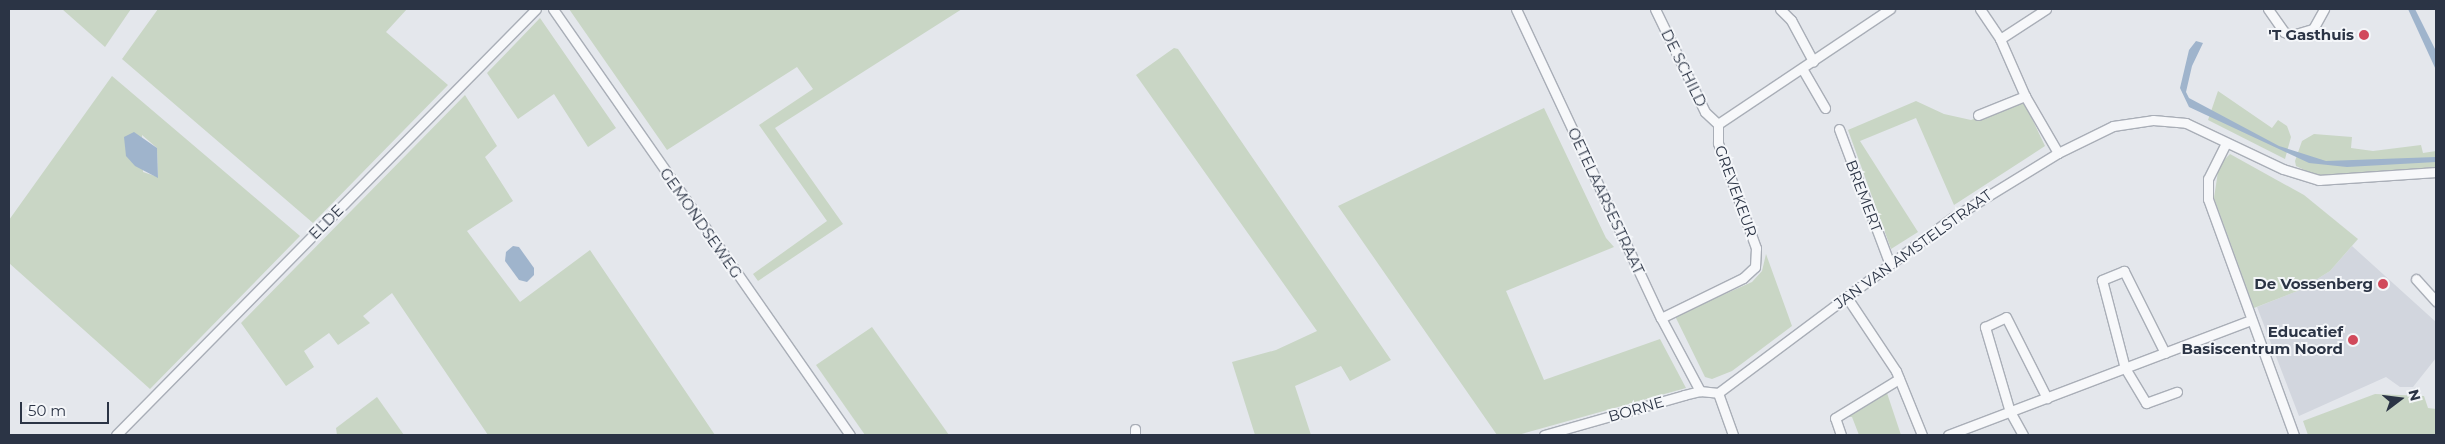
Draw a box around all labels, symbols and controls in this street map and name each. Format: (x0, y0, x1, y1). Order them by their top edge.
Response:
street label: DE SCHILD (1657, 26, 1711, 110)
place label: 'T Gasthuis (2268, 26, 2354, 44)
marker: 'T Gasthuis (2358, 29, 2370, 41)
street label: OETELAARSESTRAAT (1564, 125, 1648, 277)
street label: GREVEKEUR (1711, 143, 1761, 239)
street label: BREMERT (1842, 157, 1886, 235)
street label: GEMONDSEWEG (656, 164, 746, 282)
street label: JAN VAN AMSTELSTRAAT (1831, 186, 1995, 312)
street label: ELDE (305, 201, 347, 243)
place label: De Vossenberg (2254, 275, 2373, 293)
marker: De Vossenberg (2377, 278, 2389, 290)
place label: Educatief Basiscentrum Noord (2181, 322, 2343, 357)
marker: Educatief Basiscentrum Noord (2347, 334, 2359, 346)
north arrow (2375, 374, 2425, 424)
text: N (2404, 387, 2425, 403)
scale bar (22, 392, 111, 424)
street label: BORNE (1606, 392, 1666, 426)
text: 50 m (28, 401, 66, 420)

